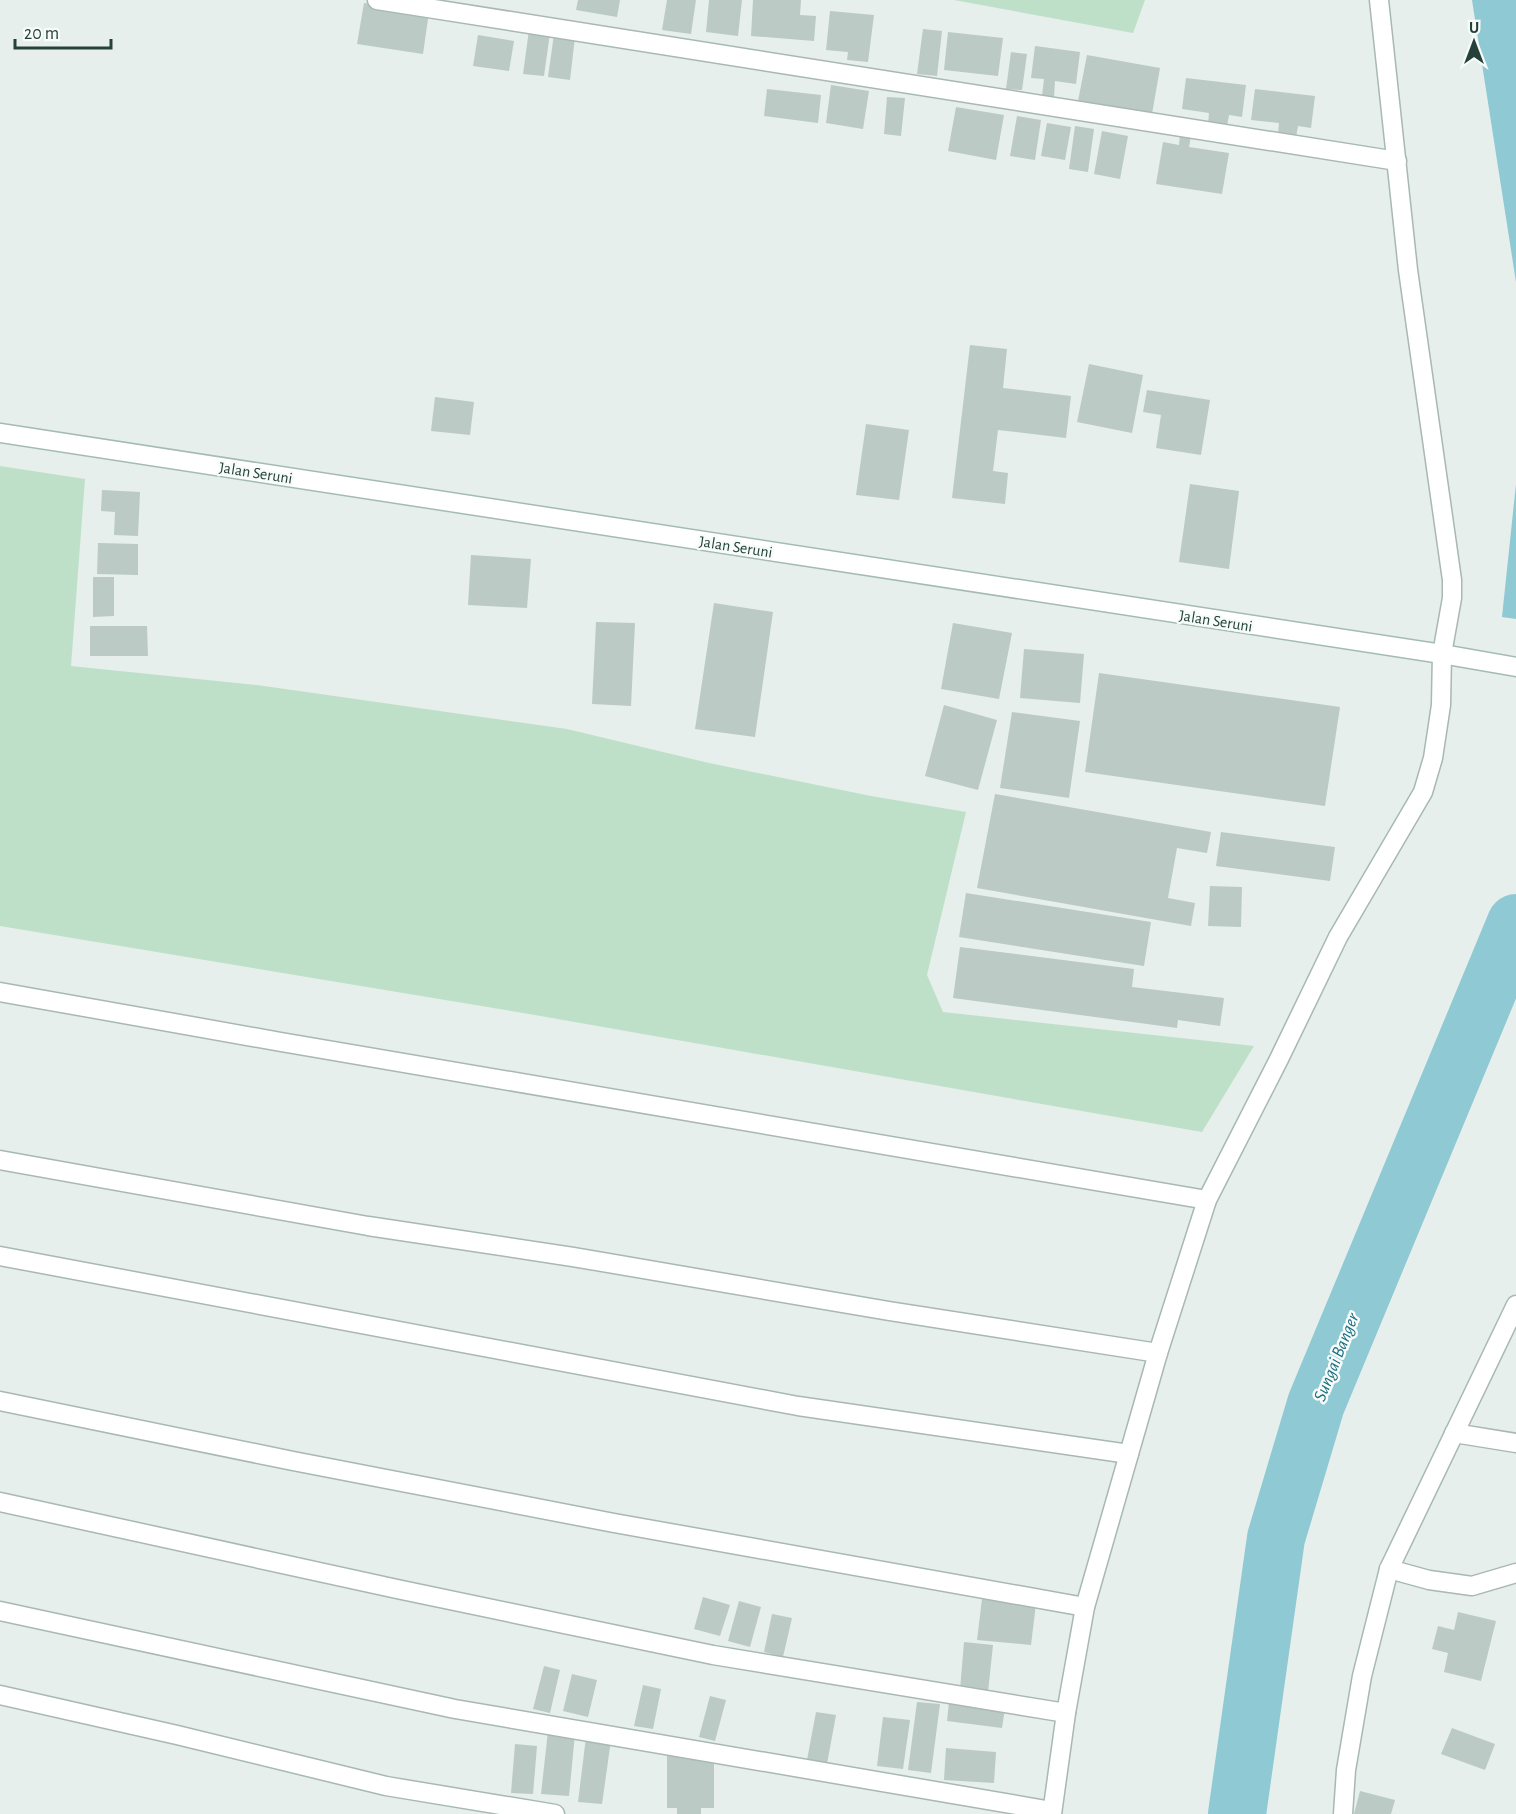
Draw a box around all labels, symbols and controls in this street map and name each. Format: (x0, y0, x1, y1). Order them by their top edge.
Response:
scale bar (15, 12, 111, 50)
north arrow (1444, 12, 1504, 72)
text: U (1469, 20, 1479, 36)
text: 20 m (24, 25, 59, 43)
street label: Jalan Seruni (218, 459, 294, 487)
street label: Jalan Seruni (698, 533, 774, 561)
street label: Jalan Seruni (1178, 607, 1254, 635)
water label: Sungai Banger (1311, 1310, 1363, 1404)

